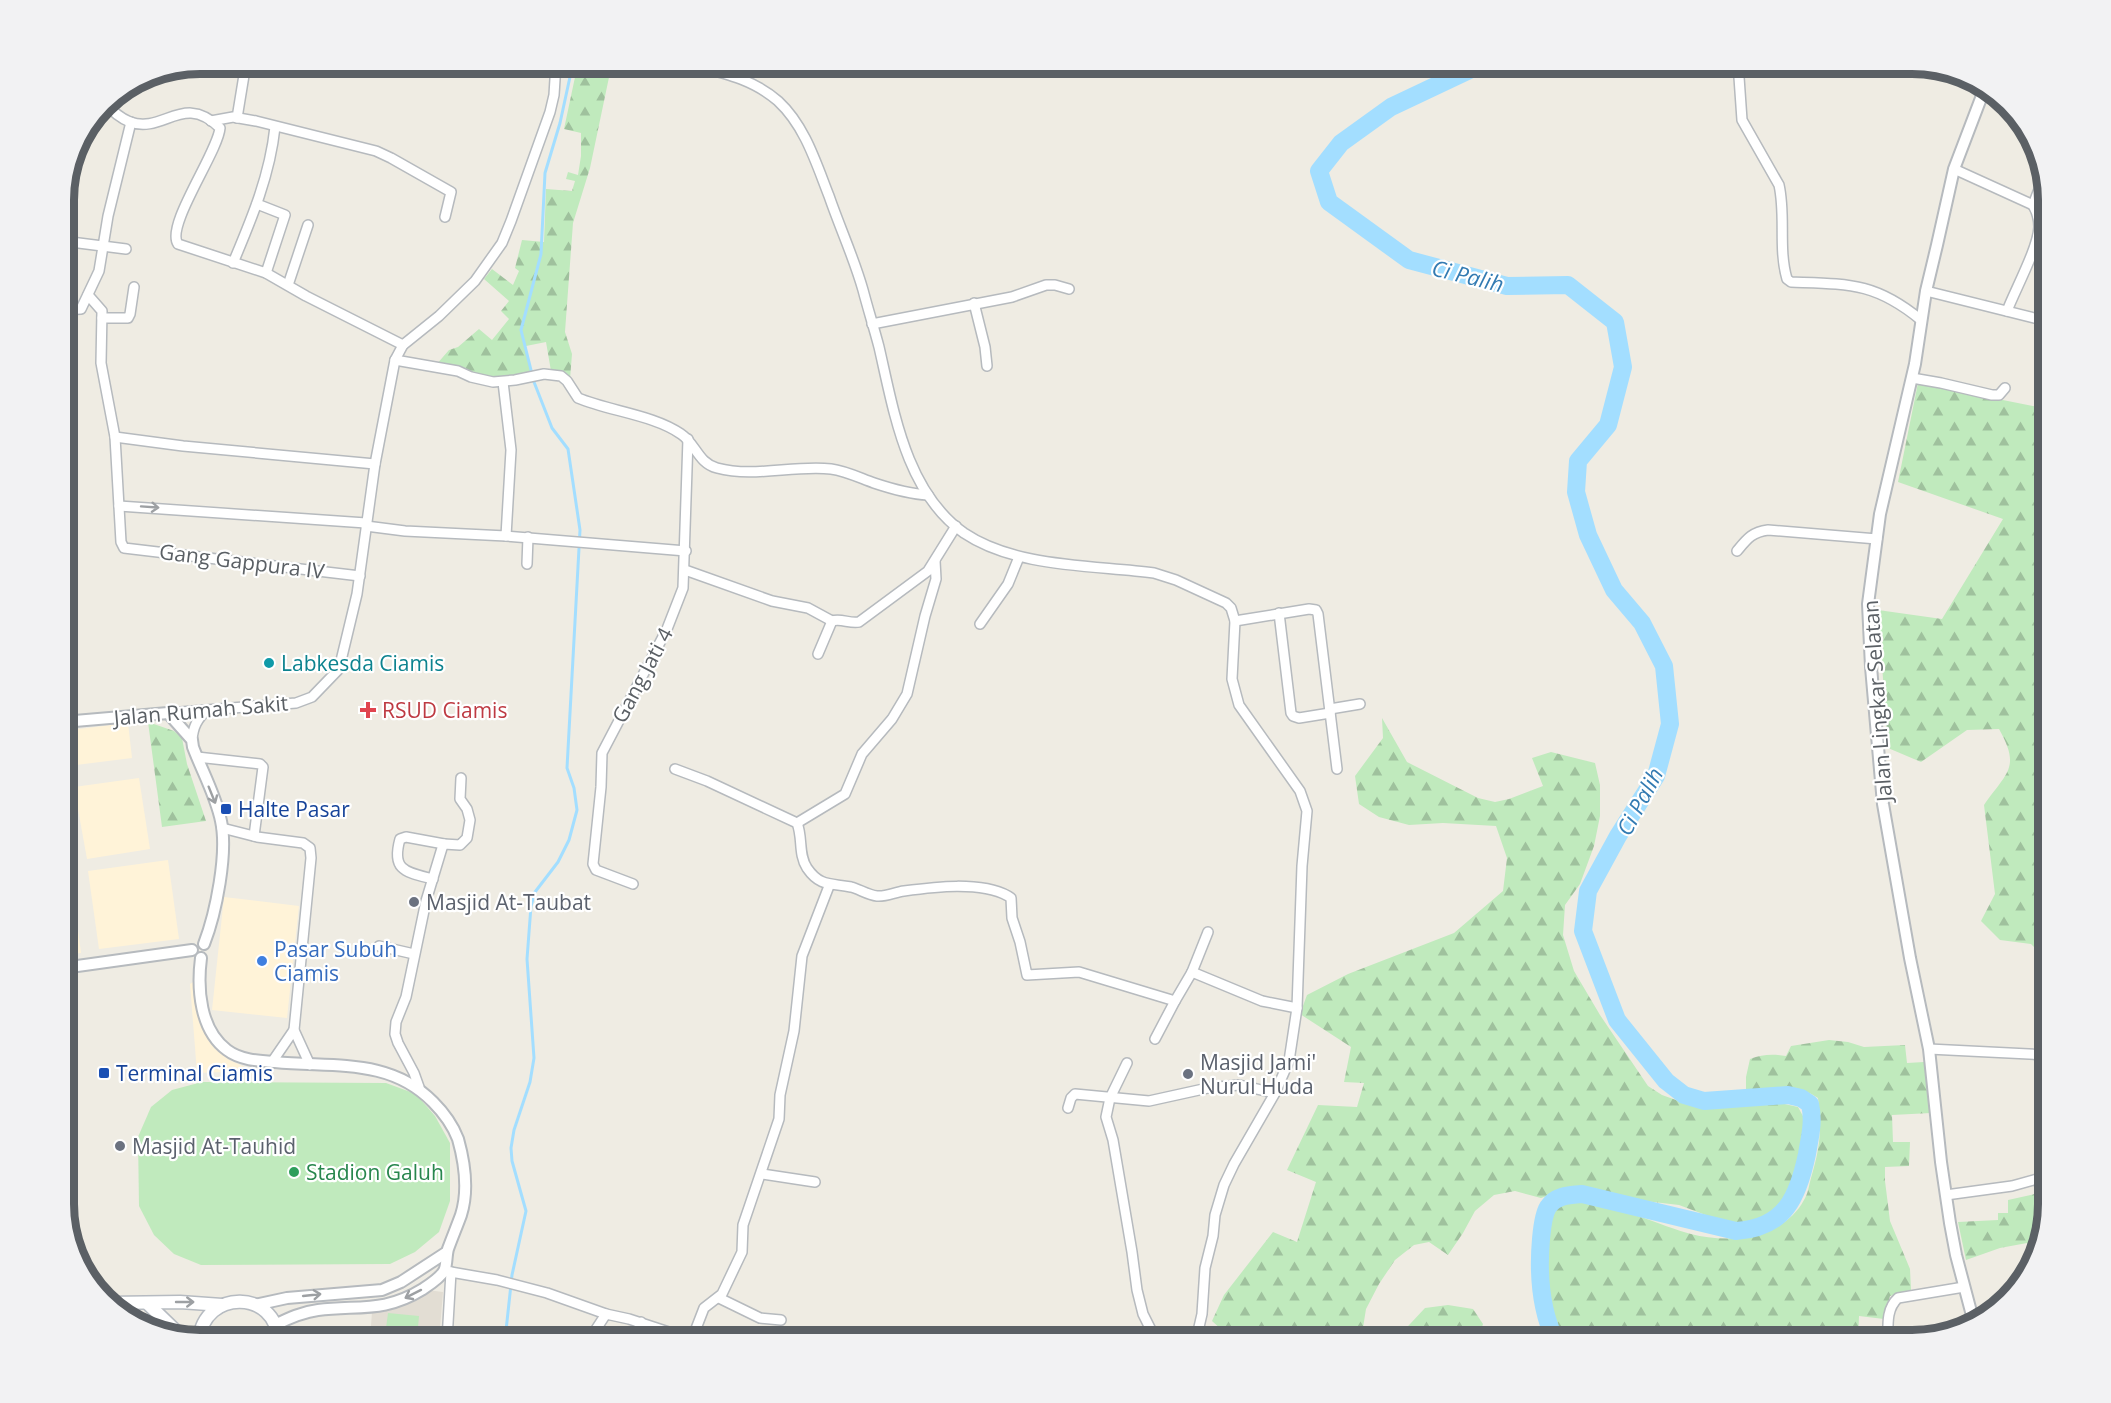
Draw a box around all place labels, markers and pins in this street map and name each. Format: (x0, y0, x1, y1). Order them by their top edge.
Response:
place label: Labkesda Ciamis (281, 649, 444, 677)
marker: Labkesda Ciamis (262, 656, 276, 670)
place label: RSUD Ciamis (382, 696, 507, 724)
marker: RSUD Ciamis (359, 701, 377, 719)
place label: Halte Pasar (238, 795, 350, 823)
marker: Halte Pasar (219, 802, 233, 816)
place label: Masjid At-Taubat (426, 888, 591, 916)
marker: Masjid At-Taubat (407, 895, 421, 909)
place label: Pasar Subuh Ciamis (274, 935, 397, 987)
marker: Pasar Subuh Ciamis (255, 954, 269, 968)
place label: Masjid Jami' Nurul Huda (1200, 1048, 1316, 1100)
place label: Terminal Ciamis (116, 1059, 273, 1087)
marker: Terminal Ciamis (97, 1066, 111, 1080)
marker: Masjid Jami' Nurul Huda (1181, 1067, 1195, 1081)
place label: Masjid At-Tauhid (132, 1132, 296, 1160)
marker: Masjid At-Tauhid (113, 1139, 127, 1153)
place label: Stadion Galuh (306, 1158, 444, 1186)
marker: Stadion Galuh (287, 1165, 301, 1179)

